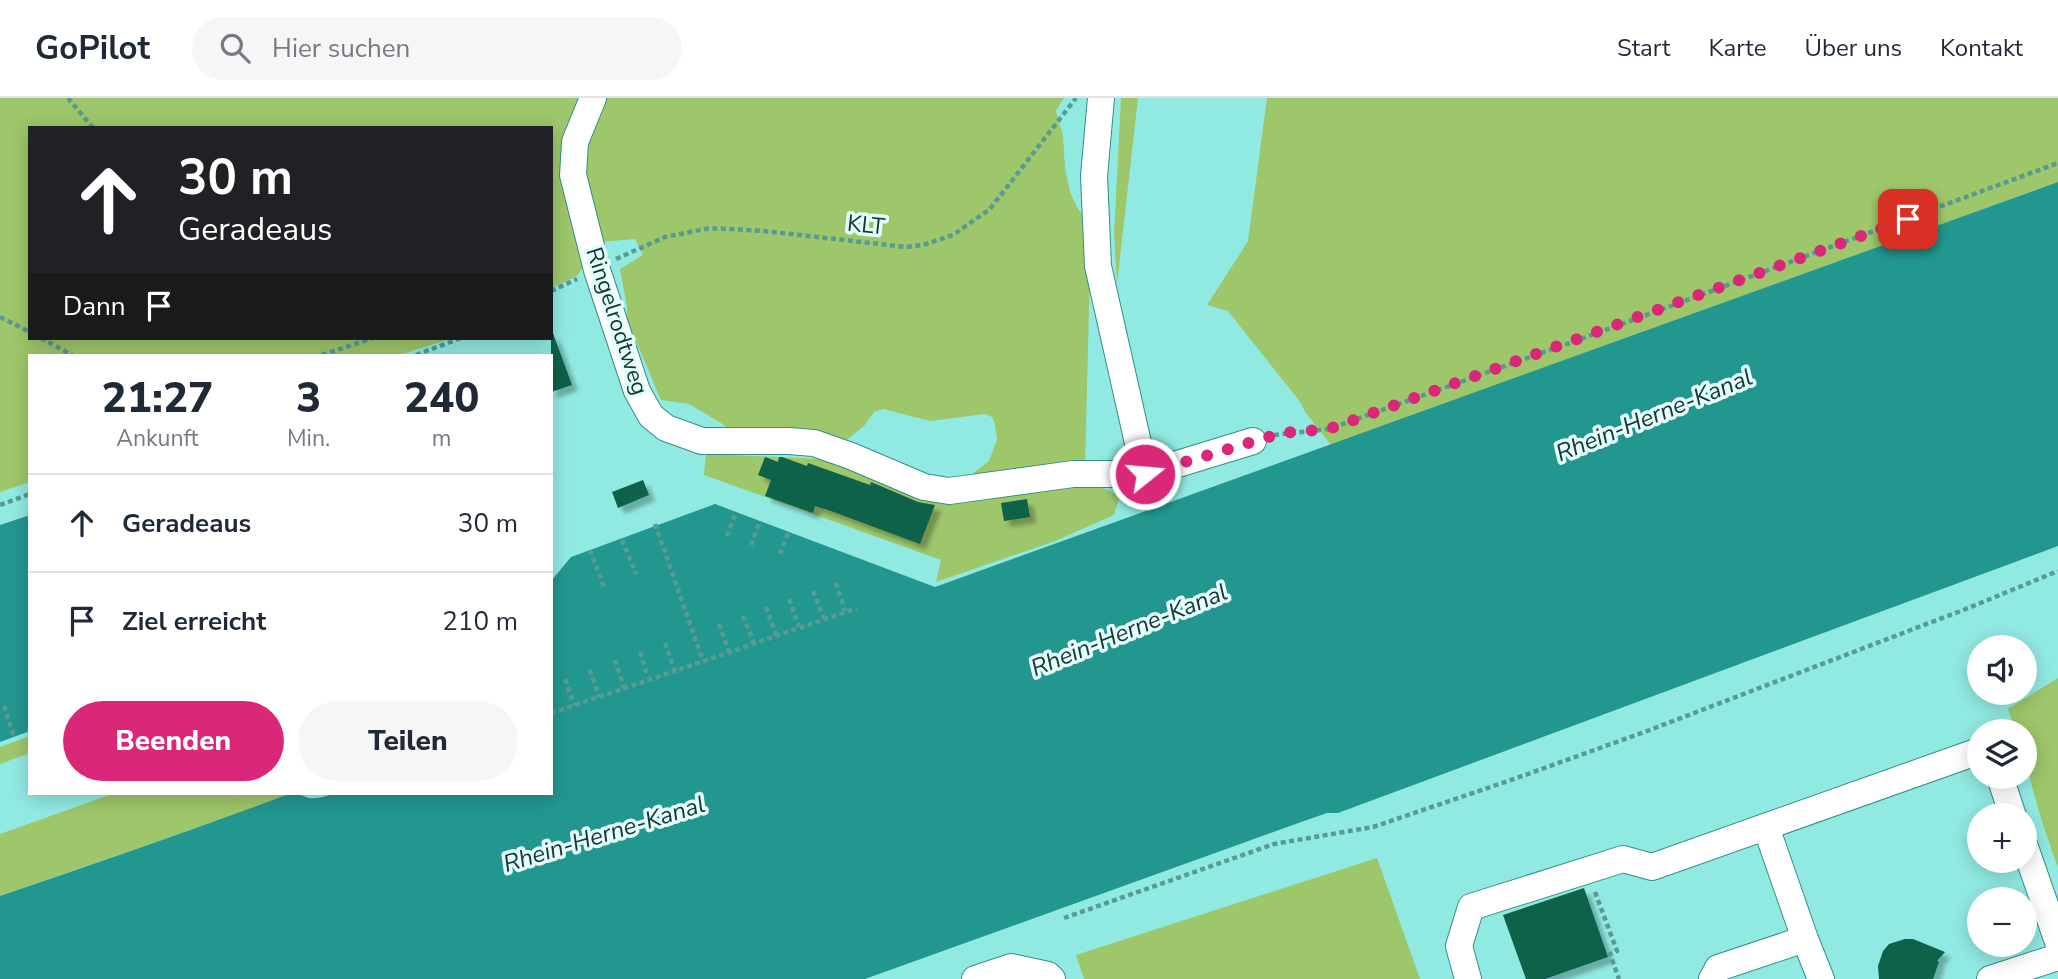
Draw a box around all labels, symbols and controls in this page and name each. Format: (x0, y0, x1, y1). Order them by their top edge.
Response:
search box (192, 17, 682, 80)
text: GoPilot (35, 26, 150, 71)
icon: search (216, 29, 254, 67)
text: Hier suchen (272, 31, 410, 66)
text: Start (1617, 32, 1670, 64)
text: Karte (1708, 32, 1766, 64)
text: Über uns (1804, 32, 1902, 64)
text: Kontakt (1940, 32, 2023, 64)
text: 30 m (178, 144, 293, 211)
icon: ahead (63, 154, 154, 245)
pin (1878, 189, 1938, 249)
icon: arrive (1889, 200, 1927, 238)
text: Geradeaus (178, 208, 333, 251)
street label: KLT (846, 208, 887, 242)
street label: Ringelrodtweg (579, 243, 655, 399)
icon: arrive (140, 287, 178, 325)
text: Dann (63, 289, 126, 324)
water label: Rhein-Herne-Kanal (1551, 361, 1757, 469)
text: 21:27 (102, 370, 213, 427)
text: 3 (296, 370, 321, 427)
text: 240 (404, 370, 479, 427)
text: Ankunft (116, 423, 199, 454)
text: Min. (287, 423, 330, 454)
text: m (432, 423, 451, 454)
position arrow (1108, 437, 1182, 511)
icon: ahead (63, 504, 101, 542)
text: Geradeaus (122, 506, 251, 541)
text: 30 m (458, 506, 518, 541)
water label: Rhein-Herne-Kanal (1026, 576, 1232, 684)
icon: arrive (63, 602, 101, 640)
text: Ziel erreicht (122, 604, 266, 639)
text: 210 m (442, 604, 518, 639)
map controls (1967, 635, 2037, 957)
button: sound (1967, 635, 2037, 705)
button: Beenden (63, 701, 284, 781)
button: Teilen (298, 701, 518, 781)
button: layers (1967, 719, 2037, 789)
water label: Rhein-Herne-Kanal (499, 788, 709, 880)
button: + (1967, 803, 2037, 873)
button: − (1967, 887, 2037, 957)

